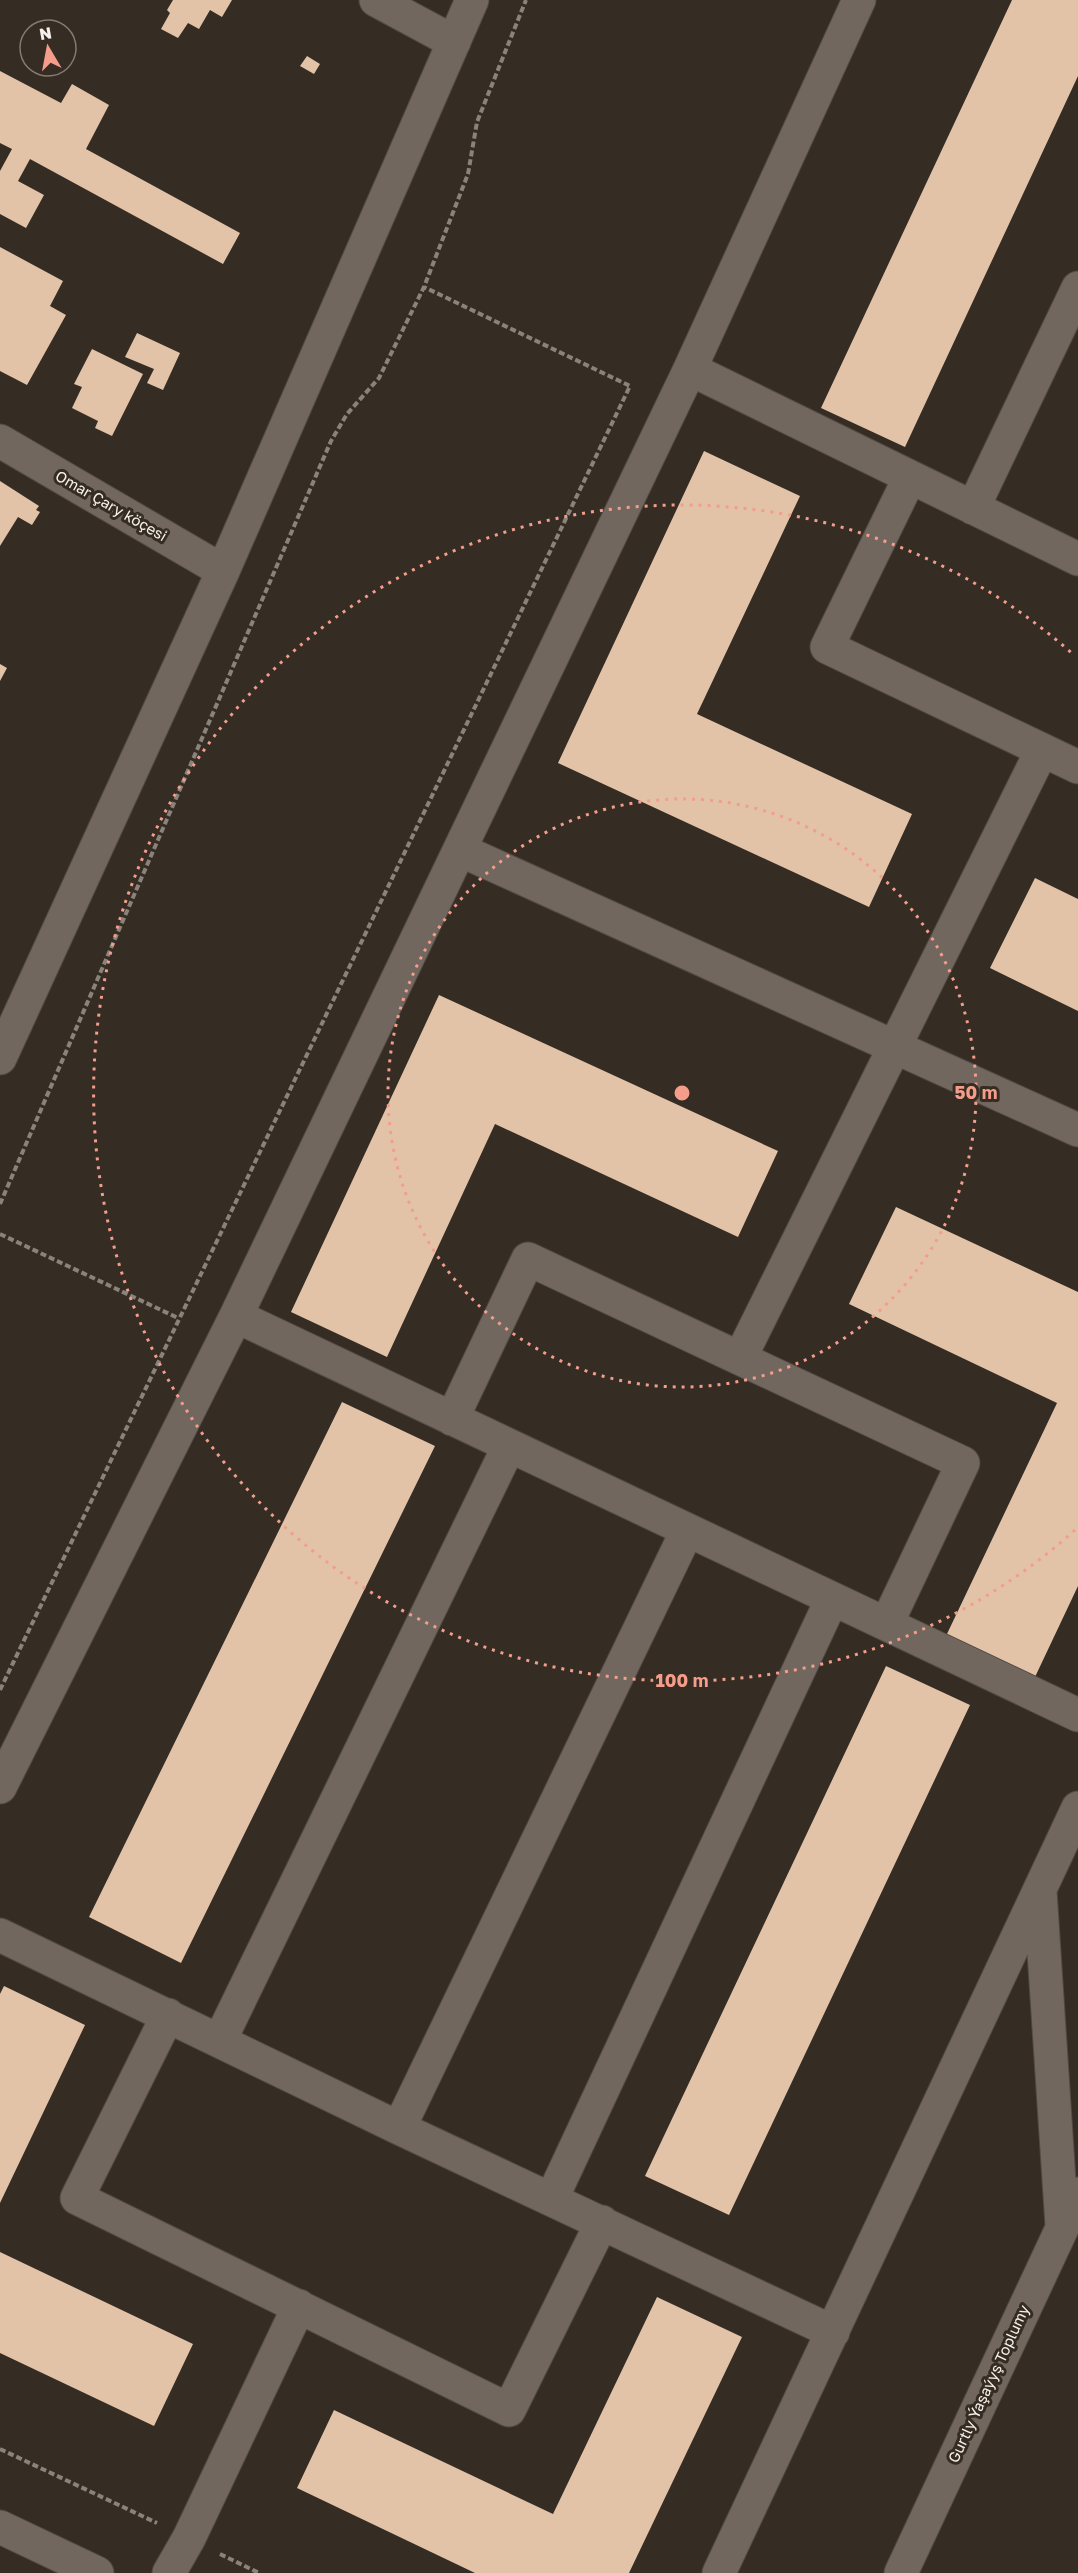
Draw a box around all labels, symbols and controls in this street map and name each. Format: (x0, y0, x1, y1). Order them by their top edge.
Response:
north arrow (18, 18, 78, 78)
text: N (38, 22, 53, 44)
street label: Omar Çary köçesi (53, 466, 170, 544)
text: 50 m (955, 1081, 997, 1103)
centre of rings (672, 1083, 692, 1103)
text: 100 m (656, 1669, 708, 1691)
street label: Gurtly Ýaşaýyş Toplumy (944, 2301, 1033, 2465)

